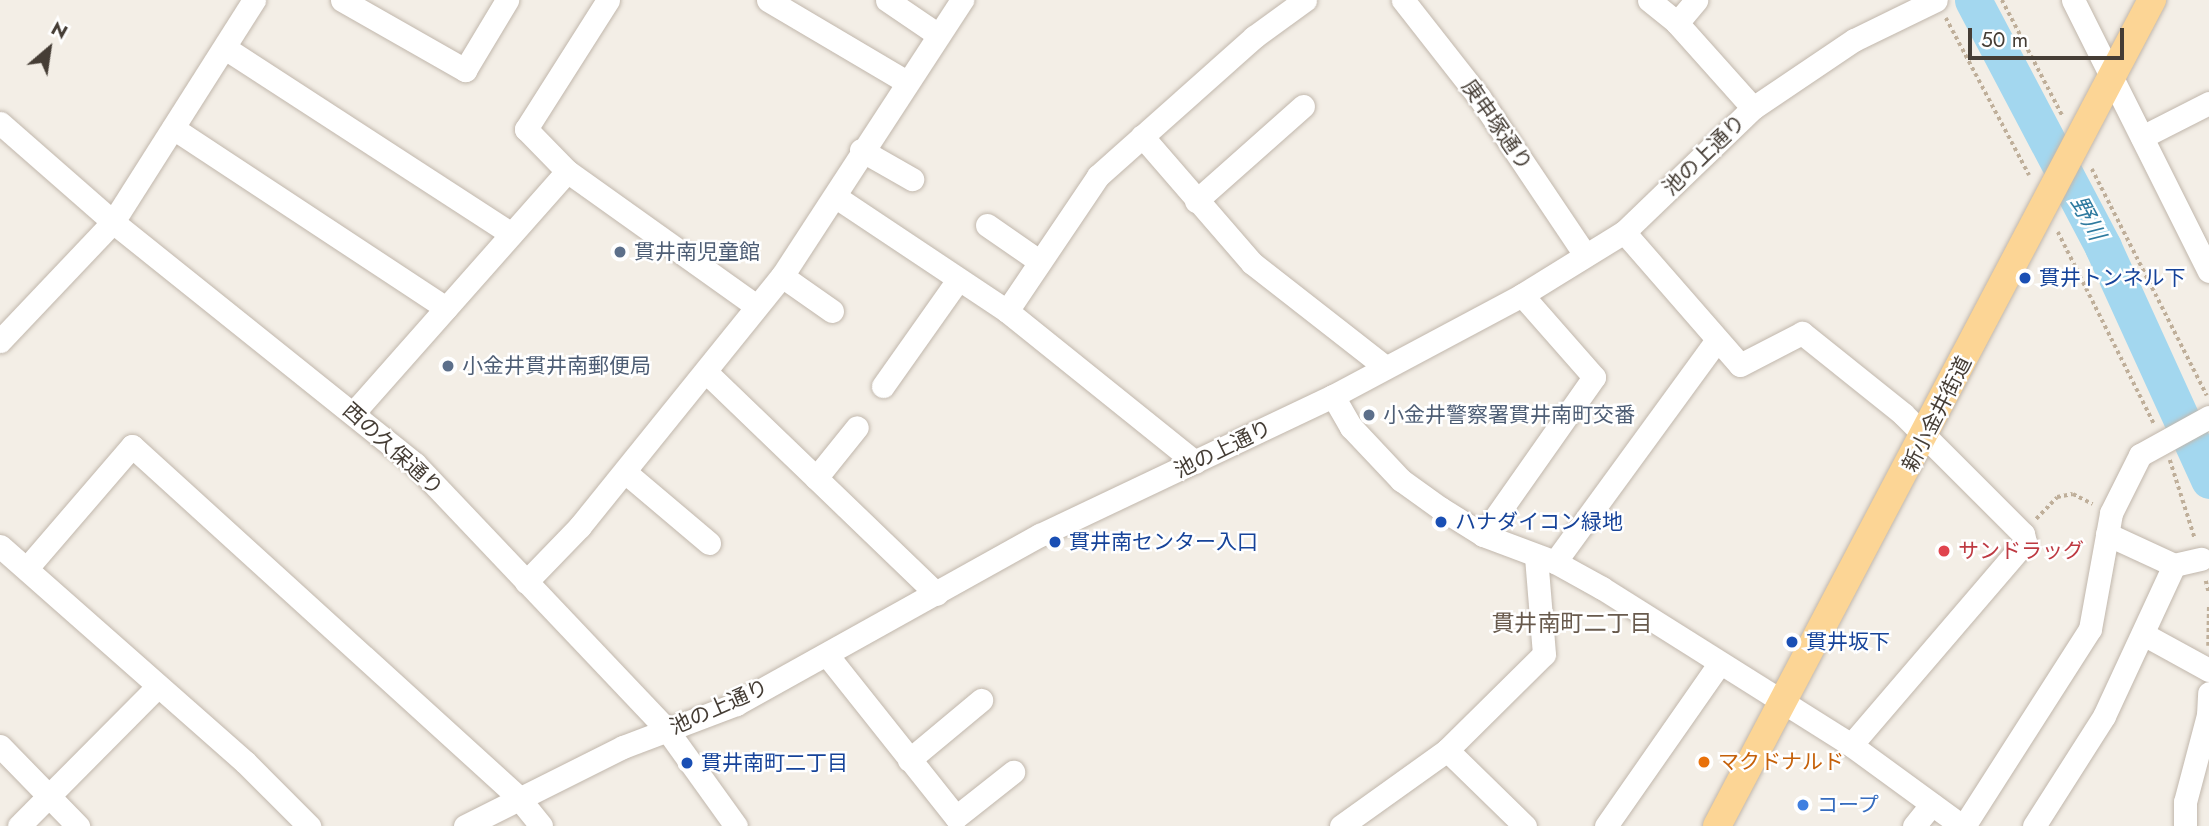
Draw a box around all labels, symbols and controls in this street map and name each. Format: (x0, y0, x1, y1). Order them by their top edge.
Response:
north arrow (14, 14, 84, 84)
scale bar (1971, 14, 2127, 58)
text: N (46, 15, 73, 46)
text: 50 m (1981, 25, 2028, 55)
street label: 庚申塚通り (1457, 75, 1537, 175)
street label: 池の上通り (1657, 109, 1751, 201)
water label: 野川 (2065, 191, 2111, 245)
place label: 貫井南児童館 (634, 239, 760, 265)
marker: 貫井南児童館 (612, 244, 628, 260)
place label: 貫井トンネル下 (2039, 265, 2186, 291)
marker: 貫井トンネル下 (2017, 270, 2033, 286)
street label: 新小金井街道 (1897, 352, 1977, 476)
place label: 小金井貫井南郵便局 (462, 353, 651, 379)
marker: 小金井貫井南郵便局 (440, 358, 456, 374)
street label: 西の久保通り (338, 397, 448, 501)
place label: 小金井警察署貫井南町交番 (1383, 402, 1635, 428)
marker: 小金井警察署貫井南町交番 (1361, 407, 1377, 423)
street label: 池の上通り (1170, 415, 1276, 483)
place label: ハナダイコン緑地 (1455, 509, 1623, 535)
marker: ハナダイコン緑地 (1433, 514, 1449, 530)
place label: 貫井南センター入口 (1069, 529, 1258, 555)
marker: 貫井南センター入口 (1047, 534, 1063, 550)
place label: サンドラッグ (1958, 538, 2084, 564)
marker: サンドラッグ (1936, 543, 1952, 559)
district label: 貫井南町二丁目 (1492, 609, 1652, 637)
place label: 貫井坂下 (1806, 629, 1890, 655)
marker: 貫井坂下 (1784, 634, 1800, 650)
street label: 池の上通り (666, 674, 772, 740)
place label: マクドナルド (1718, 749, 1844, 775)
place label: 貫井南町二丁目 (701, 750, 848, 776)
marker: マクドナルド (1696, 754, 1712, 770)
marker: 貫井南町二丁目 (679, 755, 695, 771)
place label: コープ (1817, 792, 1880, 818)
marker: コープ (1795, 797, 1811, 813)

